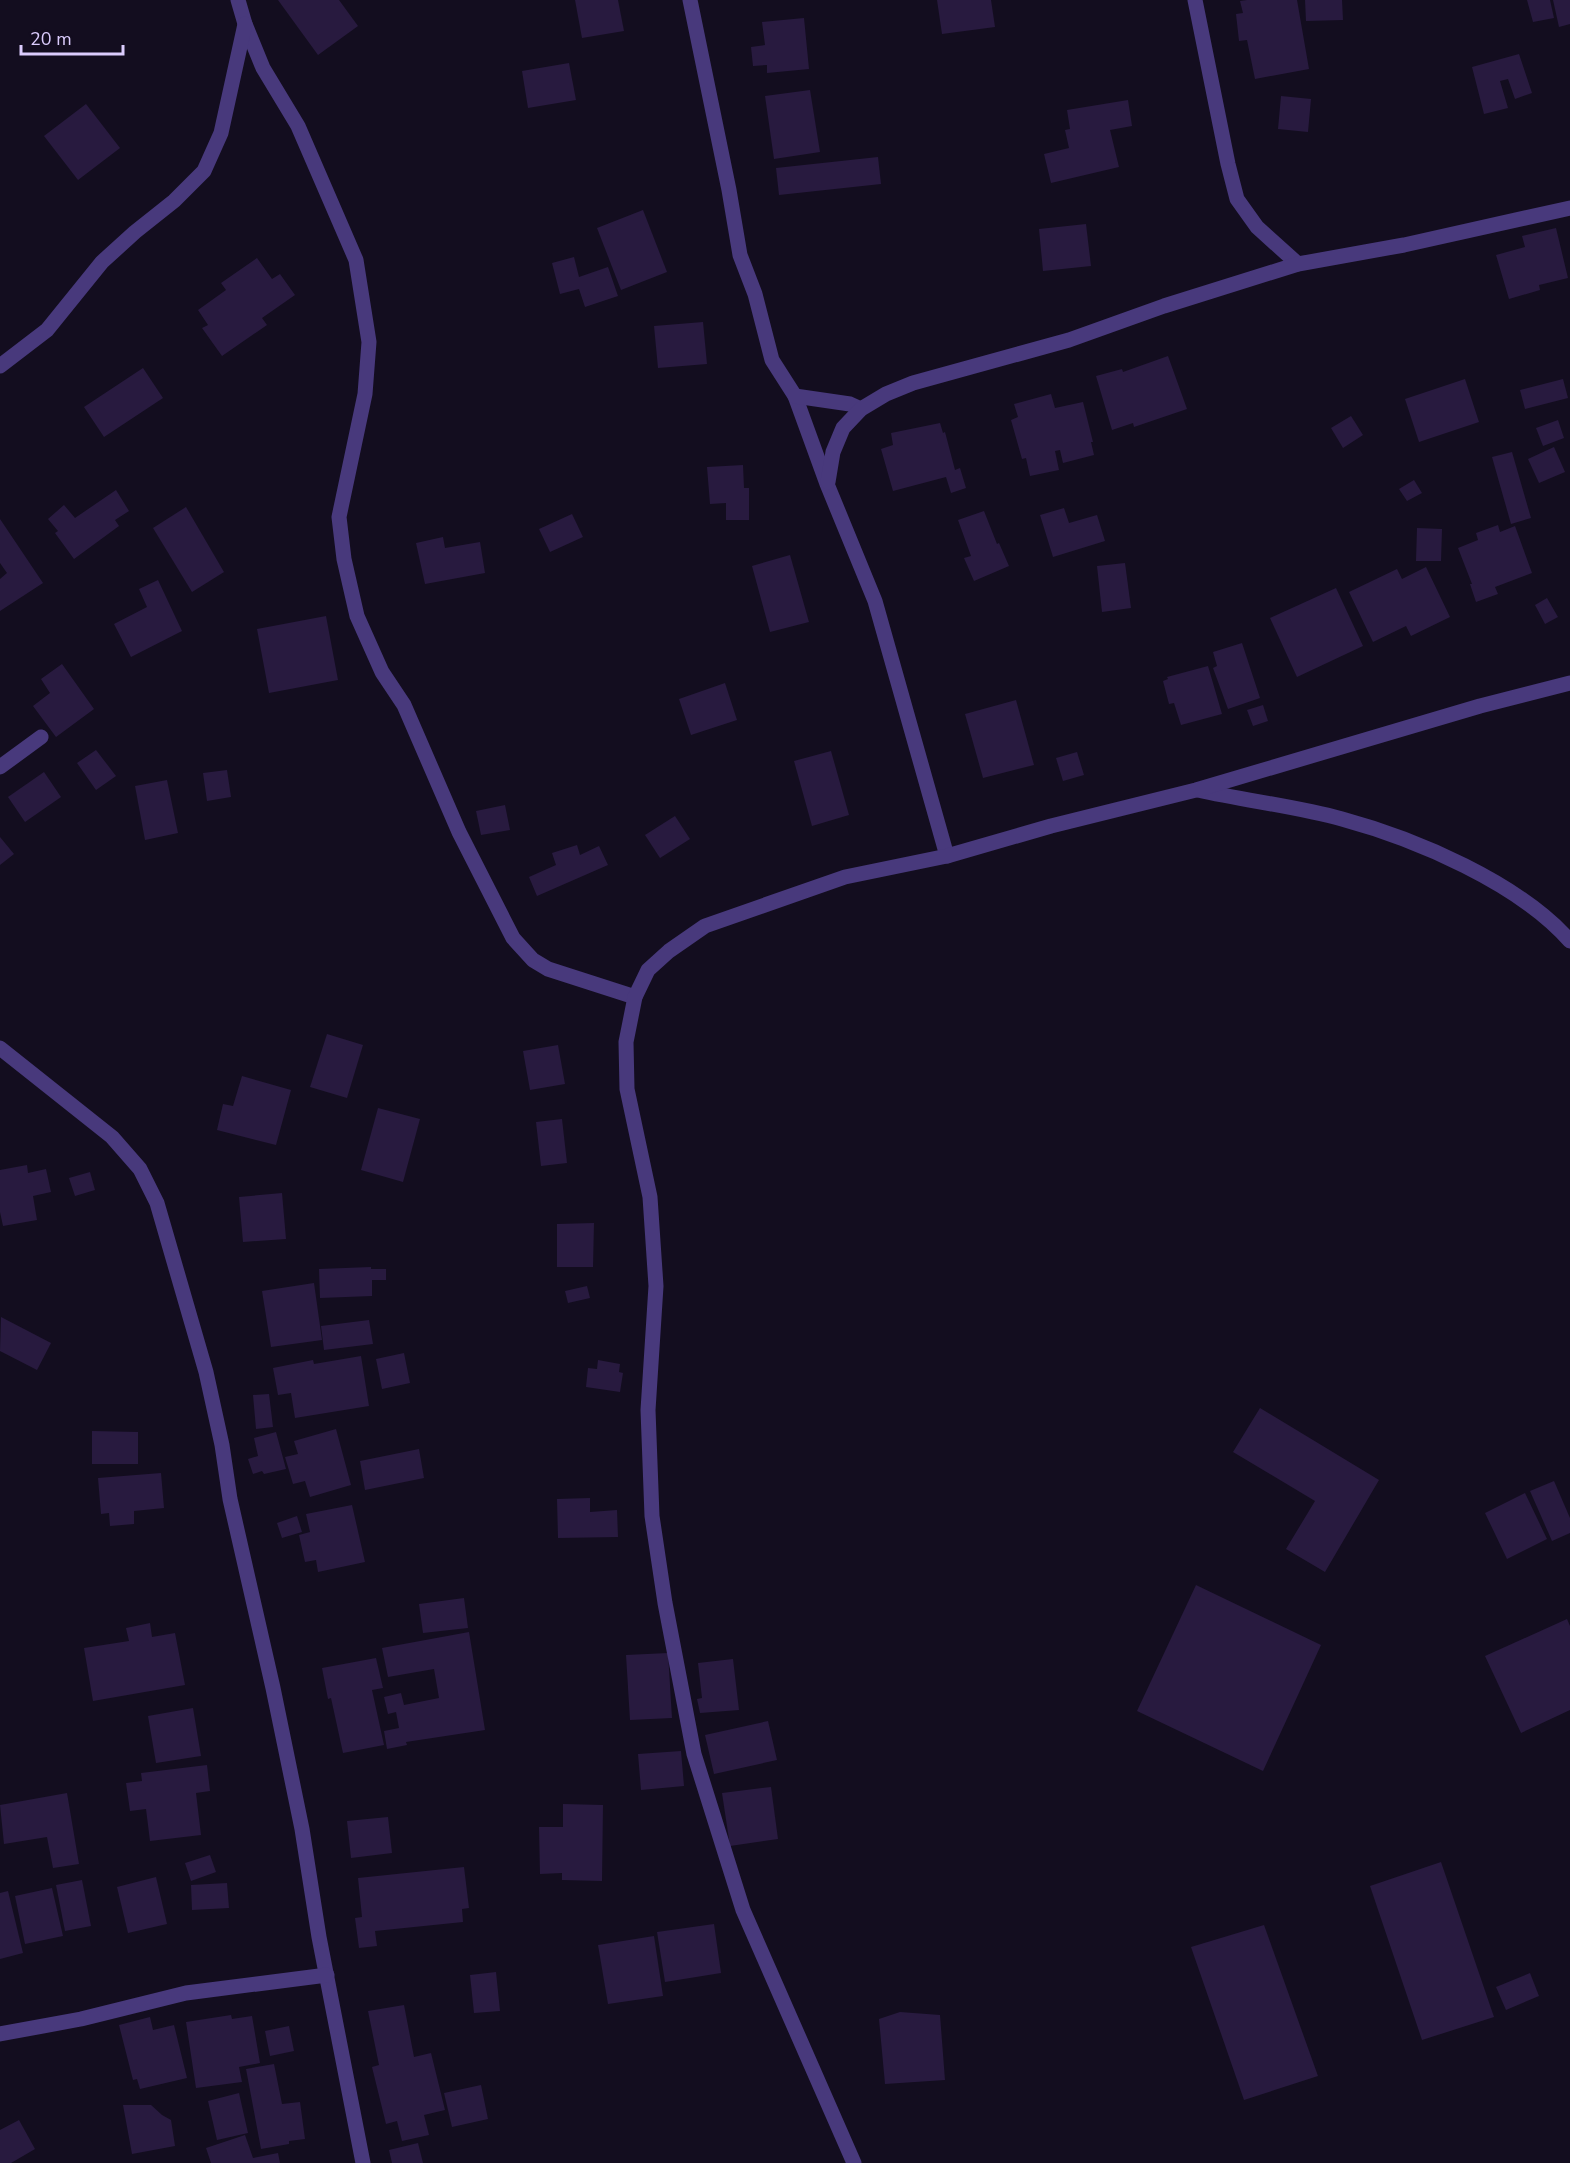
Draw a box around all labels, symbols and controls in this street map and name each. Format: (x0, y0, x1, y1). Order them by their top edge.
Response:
scale bar (21, 18, 123, 56)
text: 20 m (30, 27, 72, 51)

